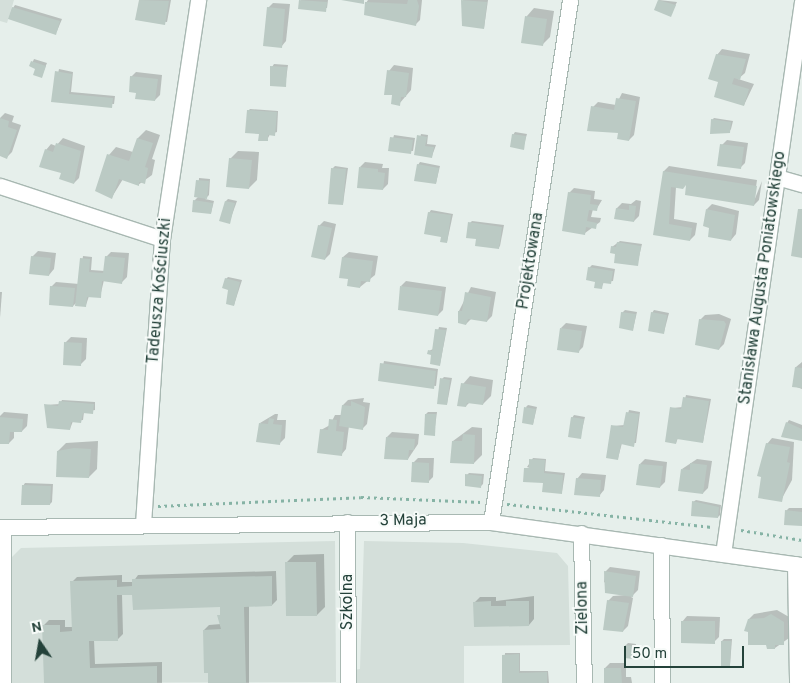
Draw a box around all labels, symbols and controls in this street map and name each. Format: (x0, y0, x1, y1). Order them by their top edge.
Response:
street label: Stanisława Augusta Poniatowskiego (736, 150, 790, 406)
street label: Projektowana (514, 211, 548, 311)
street label: Tadeusza Kościuszki (144, 217, 176, 365)
street label: 3 Maja (379, 511, 427, 531)
street label: Szkolna (338, 574, 358, 630)
street label: Zielona (573, 581, 593, 635)
north arrow (15, 618, 65, 668)
text: N (30, 618, 43, 637)
scale bar (627, 636, 747, 668)
text: 50 m (632, 645, 667, 664)

